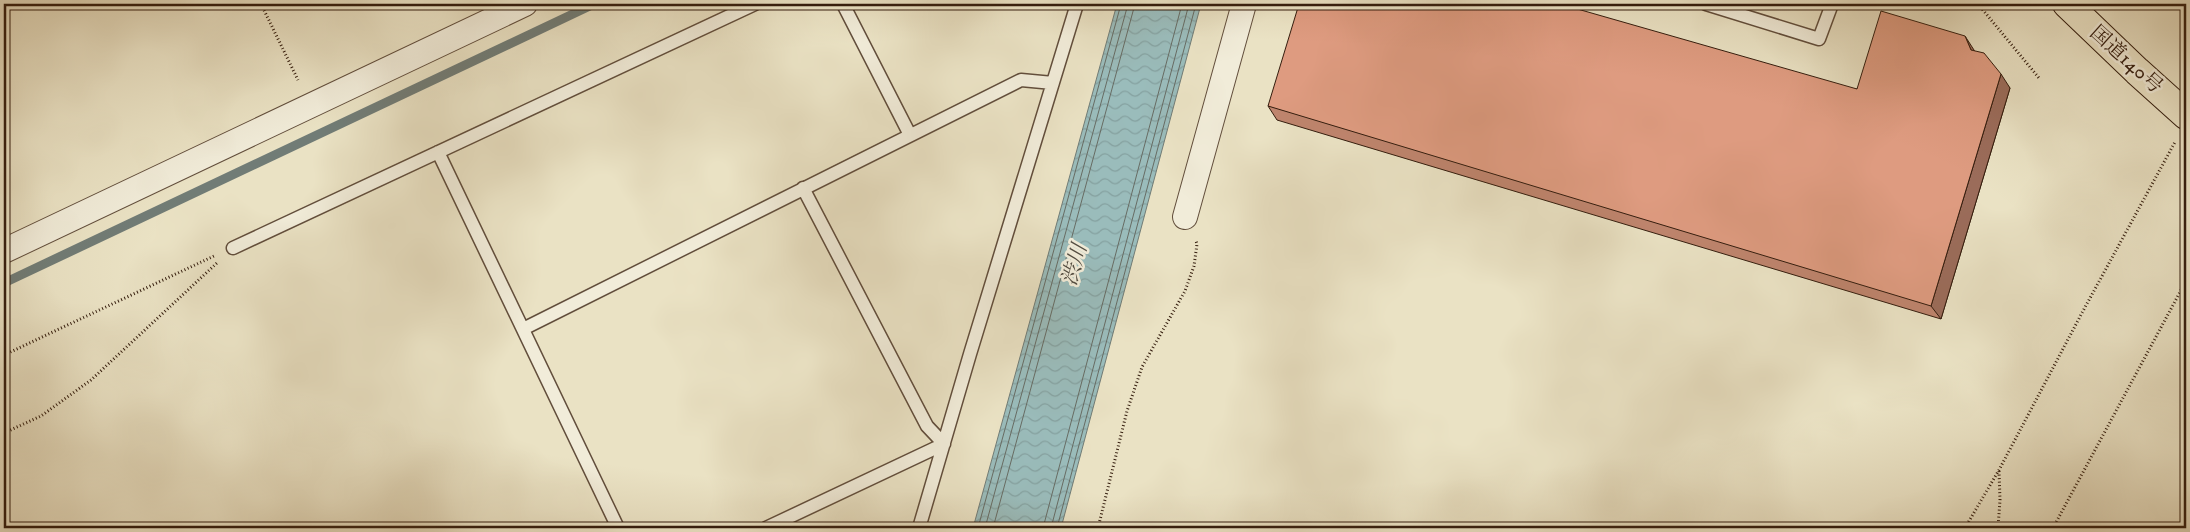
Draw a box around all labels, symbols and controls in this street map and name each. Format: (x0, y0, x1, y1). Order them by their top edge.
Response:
street label: 国道140号 (2084, 21, 2168, 99)
water label: 渋川 (1057, 239, 1094, 289)

